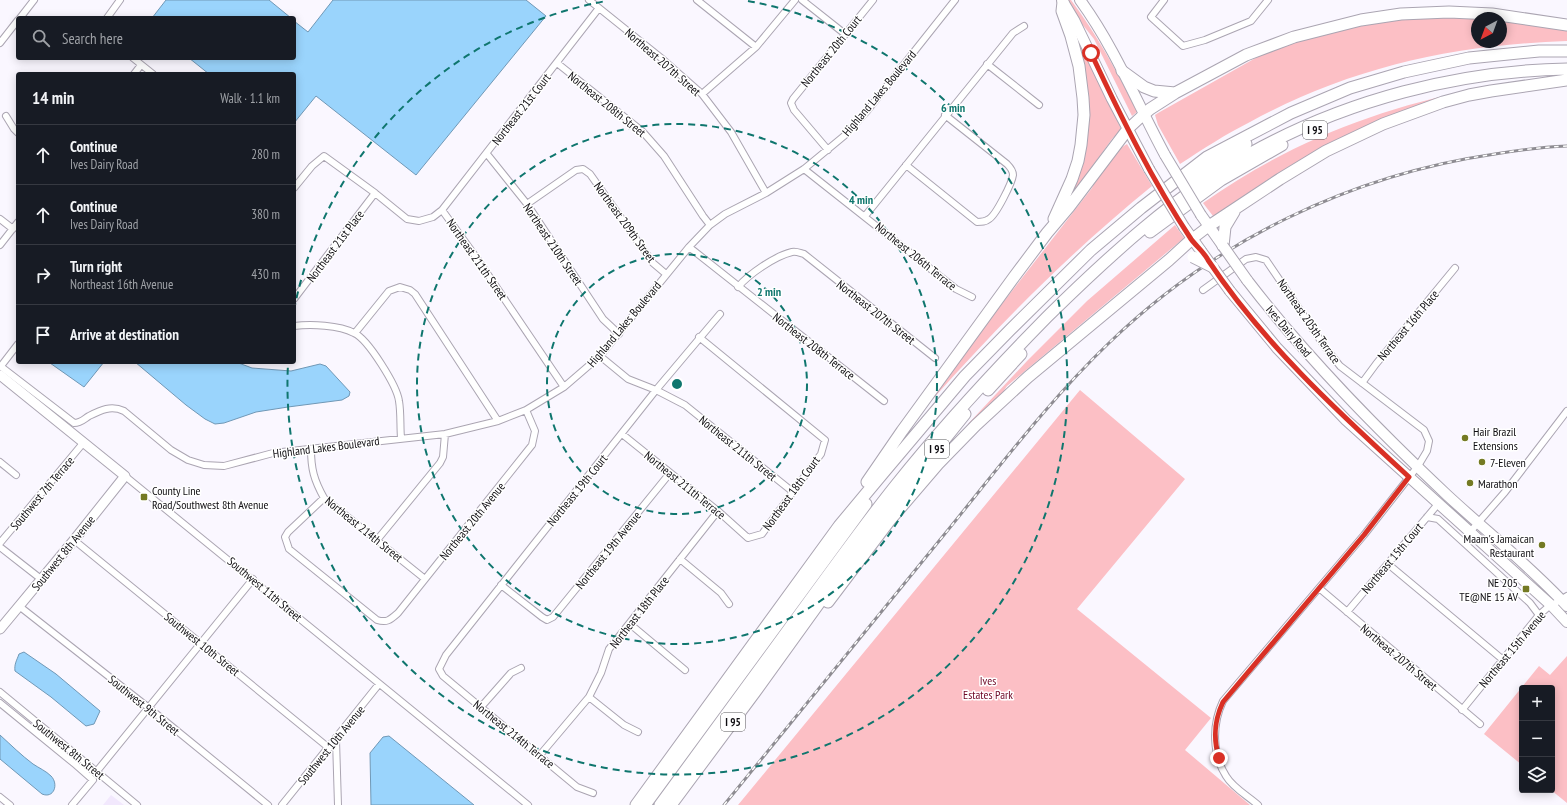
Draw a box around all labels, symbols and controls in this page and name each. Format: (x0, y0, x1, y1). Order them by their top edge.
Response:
street label: Northeast 20th Court (798, 12, 865, 90)
north arrow (1471, 12, 1507, 48)
search box (16, 16, 296, 60)
street label: Northeast 207th Street (622, 25, 704, 99)
icon: search (30, 27, 52, 49)
text: Search here (62, 29, 123, 48)
route start (1082, 44, 1100, 62)
street label: Highland Lakes Boulevard (839, 47, 919, 139)
street label: Northeast 208th Street (565, 68, 649, 140)
street label: Northeast 21st Court (488, 70, 554, 148)
text: 14 min (32, 87, 74, 109)
text: Walk · 1.1 km (220, 90, 280, 107)
text: 6 min (941, 100, 965, 115)
road number: I 95 (1303, 121, 1327, 139)
text: Continue (70, 137, 117, 156)
icon: ahead (32, 144, 54, 166)
text: 280 m (251, 146, 280, 163)
text: Ives Dairy Road (70, 156, 138, 173)
street label: Northeast 209th Street (591, 179, 660, 266)
text: 4 min (849, 192, 873, 207)
text: Continue (70, 197, 117, 216)
street label: Northeast 210th Street (520, 200, 586, 288)
icon: ahead (32, 204, 54, 226)
text: 380 m (251, 206, 280, 223)
street label: Northeast 21st Place (303, 207, 367, 285)
text: Ives Dairy Road (70, 216, 138, 233)
street label: Northeast 211th Street (443, 216, 511, 303)
street label: Northeast 206th Terrace (872, 219, 960, 293)
text: Turn right (70, 257, 122, 276)
icon: right (32, 264, 54, 286)
text: 430 m (251, 266, 280, 283)
text: Northeast 16th Avenue (70, 276, 173, 293)
street label: Northeast 205th Terrace (1274, 276, 1344, 366)
street label: Northeast 207th Street (834, 277, 919, 348)
street label: Highland Lakes Boulevard (584, 278, 664, 370)
text: 2 min (757, 284, 781, 299)
street label: Northeast 16th Place (1374, 287, 1442, 363)
street label: Ives Dairy Road (1263, 302, 1315, 360)
street label: Northeast 208th Terrace (770, 309, 858, 383)
icon: arrive (32, 324, 54, 346)
text: Arrive at destination (70, 325, 179, 344)
centre of rings (670, 377, 684, 391)
street label: Northeast 211th Street (696, 412, 780, 484)
place label: Hair Brazil Extensions (1473, 424, 1518, 453)
street label: Highland Lakes Boulevard (272, 433, 380, 461)
marker: Hair Brazil Extensions (1460, 433, 1470, 443)
road number: I 95 (925, 440, 949, 458)
street label: Northeast 211th Terrace (641, 448, 729, 522)
street label: Northeast 19th Court (544, 451, 611, 529)
street label: Southwest 7th Terrace (7, 453, 77, 533)
street label: Northeast 18th Court (759, 453, 823, 533)
place label: 7-Eleven (1490, 455, 1526, 470)
marker: 7-Eleven (1477, 457, 1487, 467)
place label: Marathon (1478, 476, 1518, 491)
marker: Marathon (1465, 478, 1475, 488)
street label: Northeast 20th Avenue (436, 479, 508, 563)
place label: County Line Road/Southwest 8th Avenue (152, 483, 269, 512)
marker: County Line Road/Southwest 8th Avenue (139, 492, 149, 502)
street label: Northeast 214th Street (322, 493, 406, 565)
street label: Northeast 19th Avenue (572, 508, 644, 592)
street label: Southwest 8th Avenue (28, 512, 98, 594)
street label: Northeast 15th Court (1358, 519, 1426, 596)
place label: Maam's Jamaican Restaurant (1464, 531, 1535, 560)
marker: Maam's Jamaican Restaurant (1537, 540, 1547, 550)
street label: Southwest 11th Street (225, 553, 306, 625)
street label: Northeast 18th Place (606, 573, 672, 651)
place label: NE 205 TE@NE 15 AV (1459, 575, 1518, 604)
marker: NE 205 TE@NE 15 AV (1521, 584, 1531, 594)
street label: Northeast 15th Avenue (1476, 608, 1548, 690)
street label: Southwest 10th Street (161, 609, 243, 679)
street label: Northeast 207th Street (1358, 621, 1441, 694)
street label: Southwest 9th Street (105, 672, 183, 739)
park label: Ives Estates Park (963, 673, 1013, 702)
map controls (1519, 685, 1555, 793)
button: + (1519, 685, 1555, 721)
street label: Northeast 214th Terrace (470, 697, 558, 771)
street label: Southwest 10th Avenue (294, 702, 368, 788)
road number: I 95 (721, 713, 745, 731)
street label: Southwest 8th Street (30, 716, 108, 783)
button: − (1519, 721, 1555, 757)
route end (1210, 749, 1228, 767)
button: layers (1519, 757, 1555, 793)

